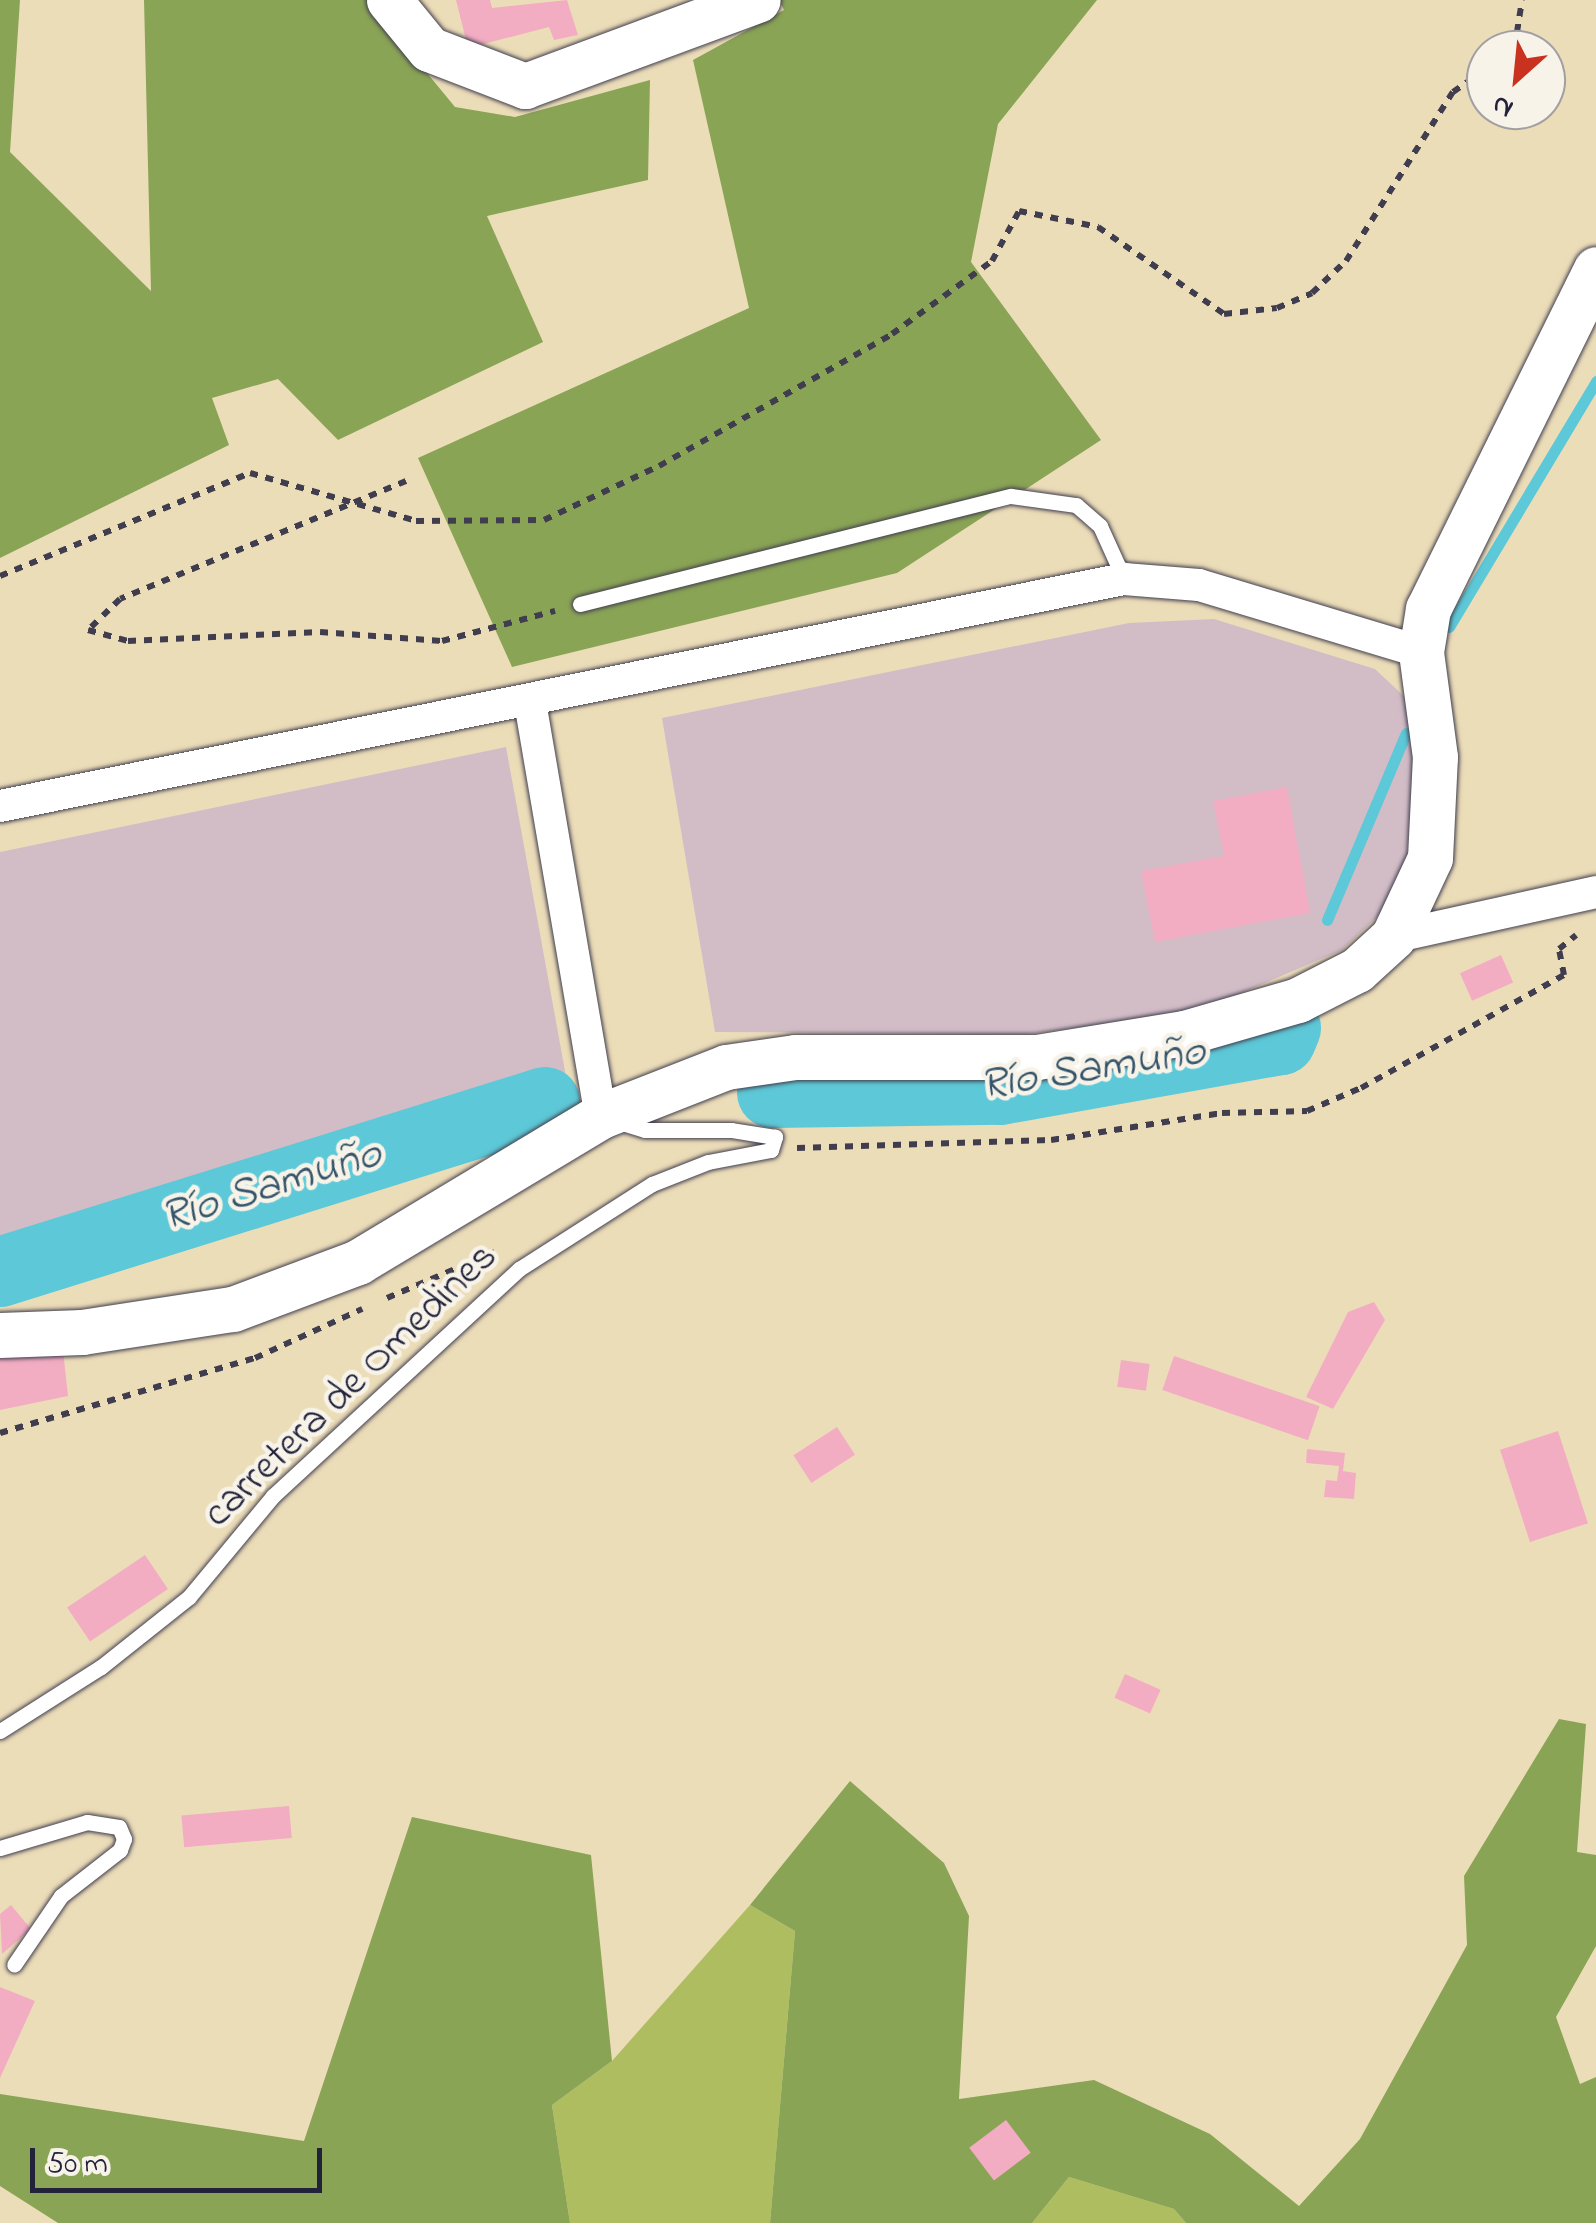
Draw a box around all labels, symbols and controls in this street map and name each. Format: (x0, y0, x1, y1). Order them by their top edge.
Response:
north arrow (1466, 30, 1566, 130)
text: N (1485, 83, 1521, 128)
water label: Río Samuño (977, 1026, 1209, 1114)
water label: Río Samuño (156, 1128, 388, 1246)
street label: carretera de Omedines (193, 1233, 509, 1539)
scale bar (35, 2128, 328, 2190)
text: 50 m (47, 2143, 108, 2187)

